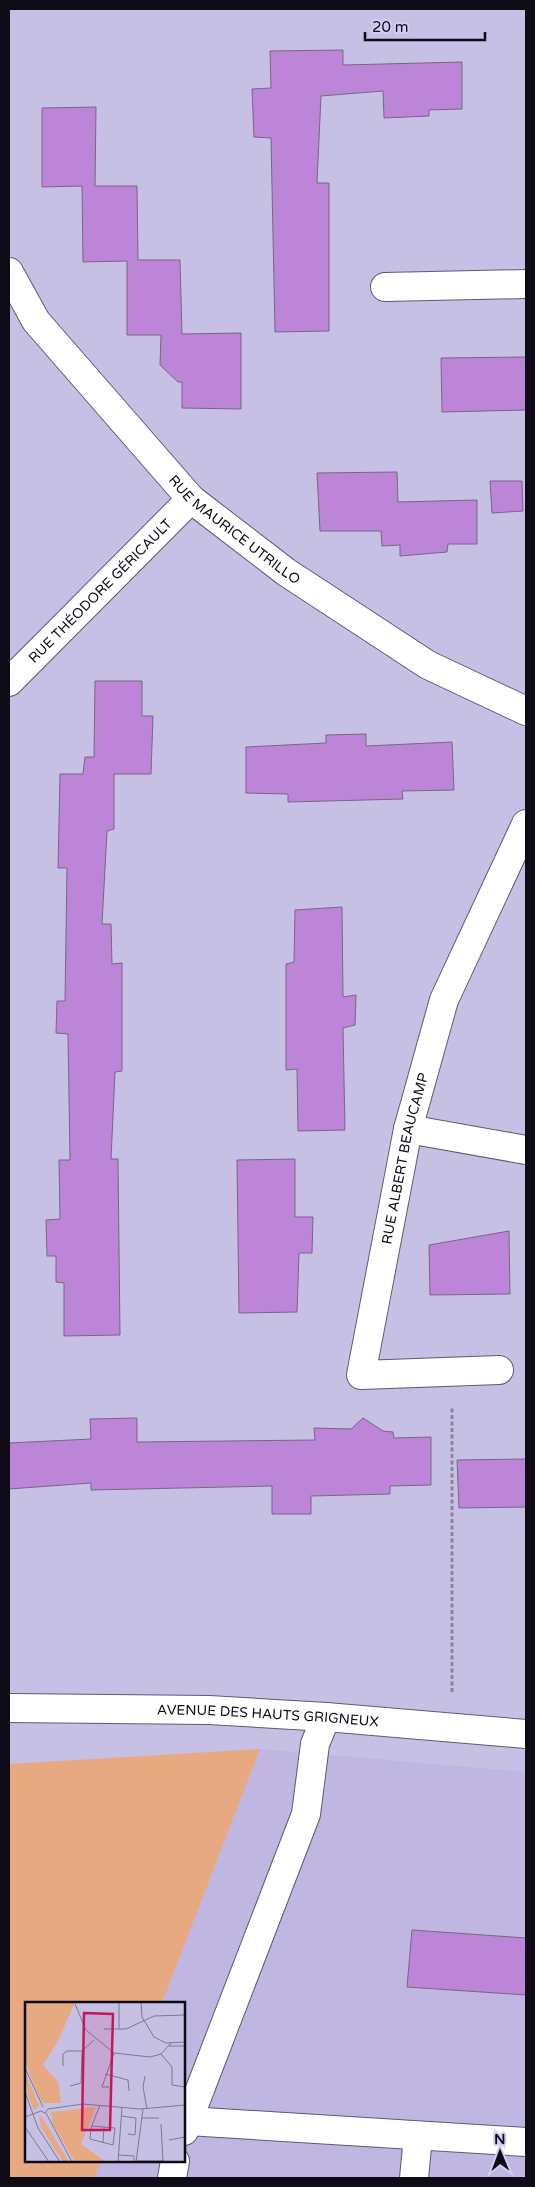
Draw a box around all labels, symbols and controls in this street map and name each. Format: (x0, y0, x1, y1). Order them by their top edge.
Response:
scale bar (365, 10, 485, 42)
text: 20 m (372, 18, 409, 36)
street label: RUE MAURICE UTRILLO (165, 472, 303, 588)
street label: RUE THÉODORE GÉRICAULT (25, 515, 176, 667)
street label: RUE ALBERT BEAUCAMP (378, 1071, 432, 1246)
street label: AVENUE DES HAUTS GRIGNEUX (157, 1701, 379, 1730)
inset map (25, 2002, 185, 2162)
north arrow (475, 2127, 525, 2177)
text: N (494, 2131, 506, 2148)

